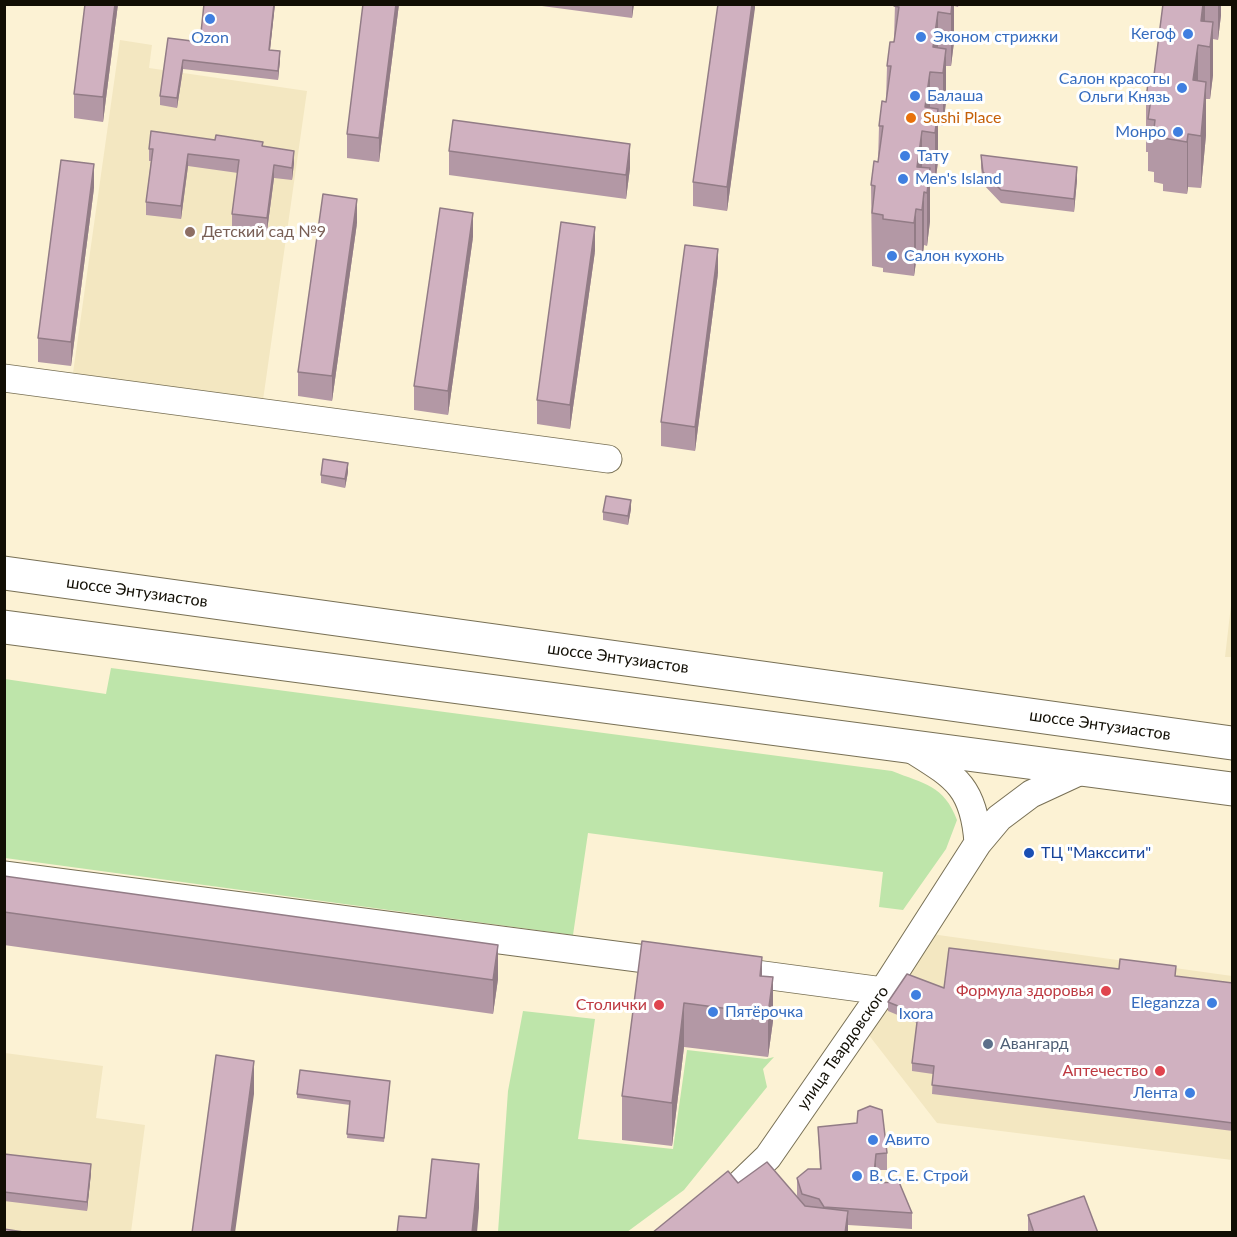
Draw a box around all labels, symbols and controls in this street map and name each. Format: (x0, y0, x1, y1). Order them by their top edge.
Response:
marker: Ozon (203, 12, 217, 26)
place label: Кегоф (1131, 24, 1176, 44)
place label: Эконом стрижки (933, 27, 1058, 47)
marker: Кегоф (1181, 27, 1195, 41)
place label: Ozon (191, 28, 229, 48)
marker: Эконом стрижки (914, 30, 928, 44)
place label: Салон красоты Ольги Князь (1059, 69, 1170, 107)
marker: Салон красоты Ольги Князь (1175, 81, 1189, 95)
place label: Балаша (927, 86, 983, 106)
marker: Балаша (908, 89, 922, 103)
place label: Sushi Place (923, 108, 1001, 128)
marker: Sushi Place (904, 111, 918, 125)
place label: Монро (1115, 122, 1166, 142)
marker: Монро (1171, 125, 1185, 139)
place label: Тату (917, 146, 949, 166)
marker: Тату (898, 149, 912, 163)
place label: Men's Island (915, 169, 1002, 189)
marker: Men's Island (896, 172, 910, 186)
place label: Детский сад №9 (202, 222, 326, 242)
marker: Детский сад №9 (183, 225, 197, 239)
place label: Салон кухонь (904, 246, 1004, 266)
marker: Салон кухонь (885, 249, 899, 263)
street label: шоссе Энтузиастов (65, 573, 209, 611)
street label: шоссе Энтузиастов (546, 639, 690, 677)
street label: шоссе Энтузиастов (1028, 706, 1172, 744)
place label: ТЦ "Макссити" (1041, 843, 1151, 863)
marker: ТЦ "Макссити" (1022, 846, 1036, 860)
place label: Формула здоровья (956, 981, 1094, 1001)
street label: улица Твардовского (793, 982, 893, 1114)
marker: Формула здоровья (1099, 984, 1113, 998)
marker: Ixora (909, 988, 923, 1002)
place label: Eleganzza (1131, 993, 1200, 1013)
place label: Столички (576, 995, 647, 1015)
marker: Eleganzza (1205, 996, 1219, 1010)
marker: Столички (652, 998, 666, 1012)
place label: Пятёрочка (725, 1002, 803, 1022)
place label: Ixora (899, 1004, 933, 1024)
marker: Пятёрочка (706, 1005, 720, 1019)
place label: Авангард (1000, 1034, 1069, 1054)
marker: Авангард (981, 1037, 995, 1051)
place label: Аптечество (1063, 1061, 1148, 1081)
marker: Аптечество (1153, 1064, 1167, 1078)
place label: Лента (1133, 1083, 1178, 1103)
marker: Лента (1183, 1086, 1197, 1100)
place label: Авито (885, 1130, 930, 1150)
marker: Авито (866, 1133, 880, 1147)
place label: В. С. Е. Строй (869, 1166, 969, 1186)
marker: В. С. Е. Строй (850, 1169, 864, 1183)

